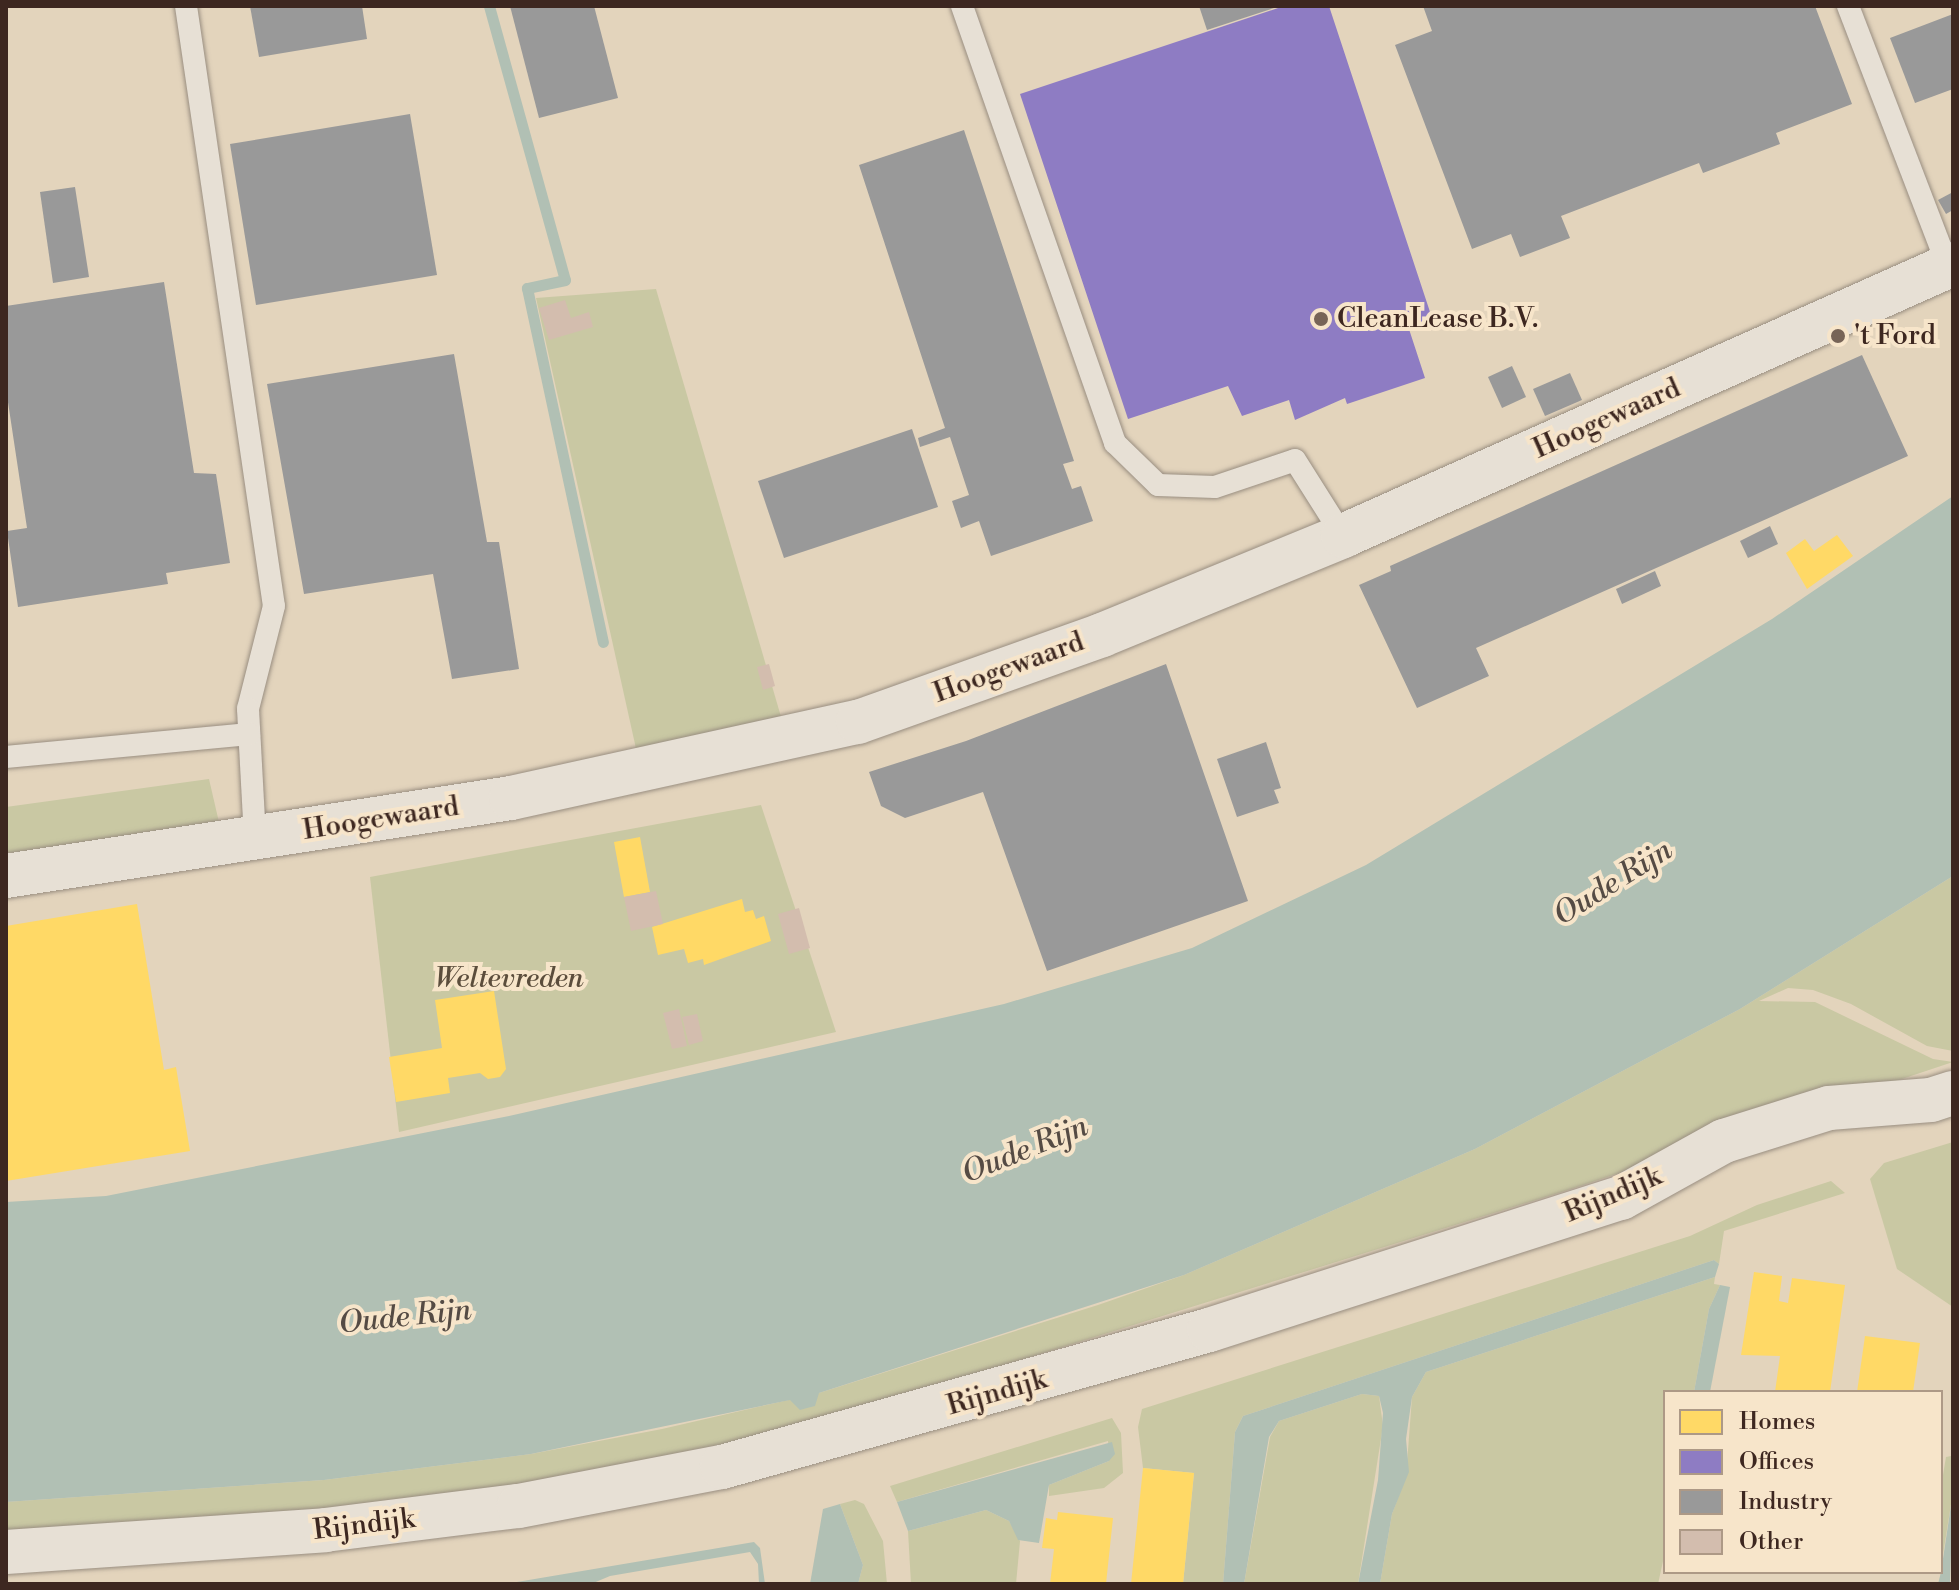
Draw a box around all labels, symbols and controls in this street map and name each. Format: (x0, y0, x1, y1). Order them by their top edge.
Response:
place label: CleanLease B.V. (1337, 302, 1538, 336)
marker: CleanLease B.V. (1312, 310, 1330, 328)
place label: 't Ford (1854, 319, 1936, 353)
marker: 't Ford (1829, 327, 1847, 345)
street label: Hoogewaard (1528, 372, 1686, 466)
street label: Hoogewaard (929, 625, 1089, 711)
street label: Hoogewaard (300, 790, 462, 848)
water label: Oude Rijn (1547, 833, 1679, 933)
park label: Weltevreden (434, 962, 584, 996)
water label: Oude Rijn (957, 1108, 1093, 1192)
street label: Rijndijk (1559, 1160, 1667, 1230)
water label: Oude Rijn (337, 1292, 473, 1342)
street label: Rijndijk (943, 1363, 1051, 1423)
legend (1663, 1390, 1943, 1574)
text: Homes (1739, 1407, 1815, 1437)
text: Offices (1739, 1447, 1814, 1477)
text: Industry (1739, 1487, 1832, 1517)
street label: Rijndijk (311, 1502, 417, 1548)
text: Other (1739, 1527, 1803, 1557)

